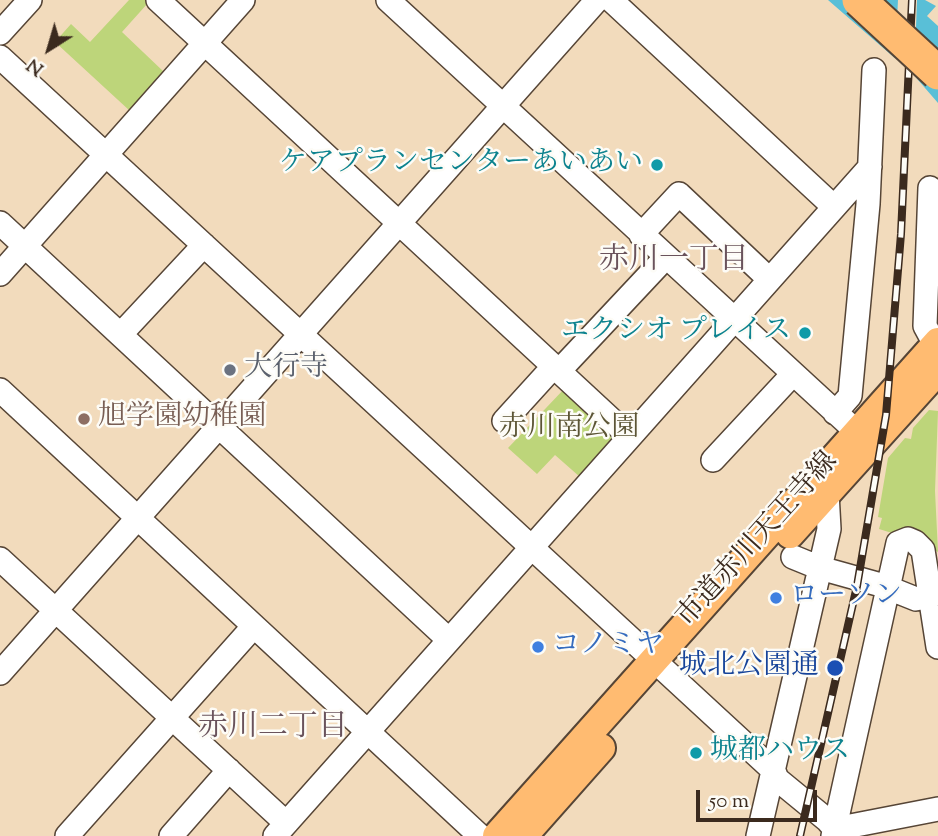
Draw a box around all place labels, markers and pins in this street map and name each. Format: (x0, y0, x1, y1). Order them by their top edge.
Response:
place label: ケアプランセンターあいあい (279, 148, 643, 182)
marker: ケアプランセンターあいあい (649, 157, 665, 173)
place label: エクシオ プレイス (561, 316, 791, 350)
marker: エクシオ プレイス (797, 325, 813, 341)
place label: 大行寺 (244, 353, 328, 387)
marker: 大行寺 (222, 362, 238, 378)
place label: 旭学園幼稚園 (98, 402, 266, 436)
marker: 旭学園幼稚園 (76, 411, 92, 427)
place label: ローソン (790, 581, 902, 615)
marker: ローソン (768, 590, 784, 606)
place label: コノミヤ (552, 630, 664, 664)
marker: コノミヤ (530, 639, 546, 655)
place label: 城北公園通 (679, 651, 819, 685)
marker: 城北公園通 (825, 658, 845, 678)
place label: 城都ハウス (710, 736, 850, 770)
marker: 城都ハウス (688, 745, 704, 761)

